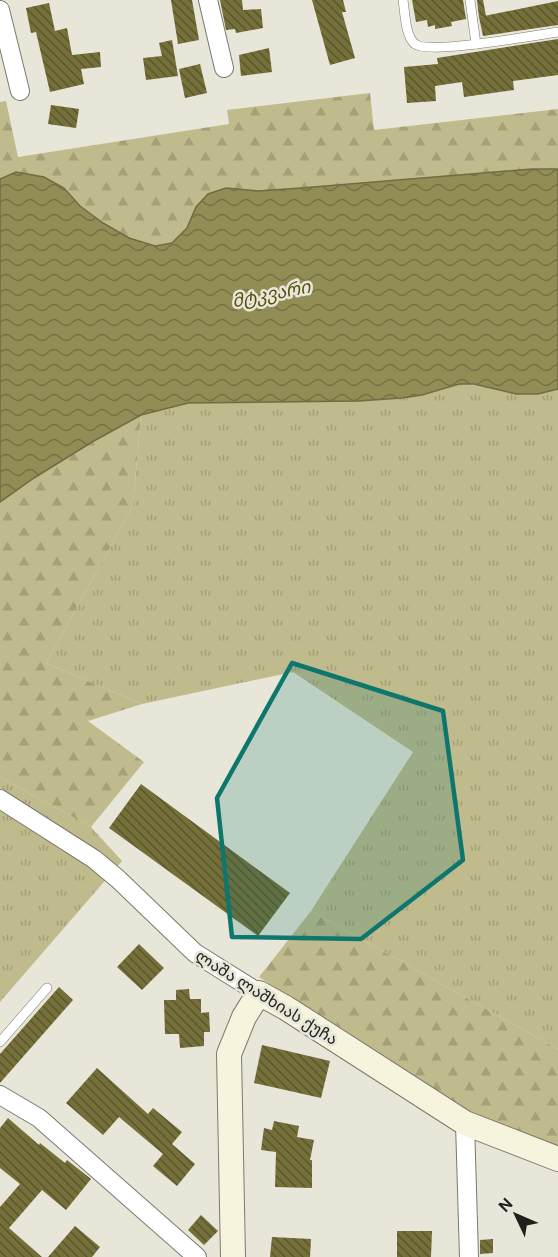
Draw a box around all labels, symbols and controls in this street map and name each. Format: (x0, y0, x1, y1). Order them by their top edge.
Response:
water label: მტკვარი (230, 275, 313, 313)
street label: ლაშა ლაშხიას ქუჩა (192, 945, 342, 1050)
north arrow (486, 1185, 546, 1245)
text: N (494, 1193, 517, 1216)

